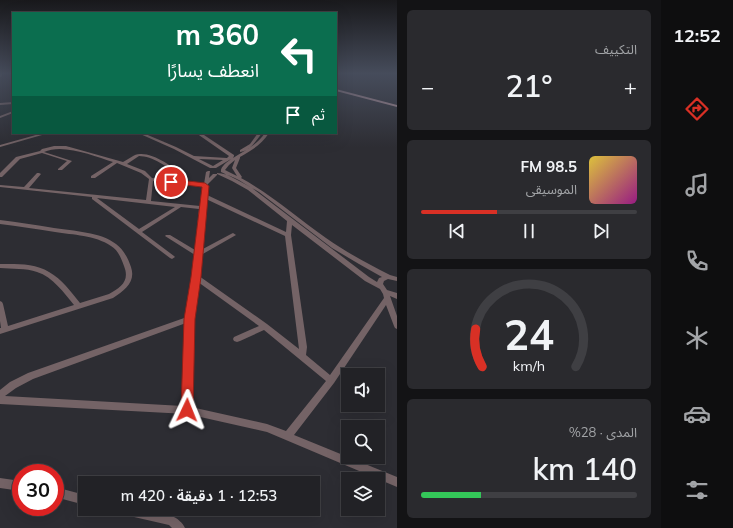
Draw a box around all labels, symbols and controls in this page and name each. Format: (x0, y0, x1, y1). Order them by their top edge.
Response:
text: 360 m (176, 17, 259, 52)
text: 12:52 (673, 24, 721, 47)
icon: left (273, 28, 325, 80)
text: التكييف (595, 41, 637, 57)
text: انعطف يسارًا (167, 59, 259, 82)
text: 21° (505, 67, 553, 105)
text: − (421, 73, 434, 101)
text: + (624, 73, 637, 101)
icon: directions (683, 95, 711, 123)
icon: arrive (282, 104, 304, 126)
text: ثم (312, 105, 325, 124)
text: 98.5 FM (521, 157, 577, 176)
pin (154, 165, 188, 199)
icon: arrive (160, 171, 182, 193)
icon: music (683, 171, 711, 199)
text: الموسيقى (526, 181, 577, 197)
icon: previous (446, 220, 468, 242)
icon: pause (518, 220, 540, 242)
icon: next (590, 220, 612, 242)
icon: phone (683, 247, 711, 275)
text: 24 (504, 308, 554, 360)
icon: climate (683, 324, 711, 352)
text: km/h (513, 356, 545, 374)
map controls (341, 368, 385, 516)
button: sound (341, 368, 385, 412)
position arrow (166, 389, 208, 431)
icon: car (683, 400, 711, 428)
button: search (341, 420, 385, 464)
text: المدى · 28% (569, 424, 637, 440)
text: 140 km (532, 450, 637, 488)
speed limit sign: 30 (12, 464, 64, 516)
button: layers (341, 472, 385, 516)
icon: filters (683, 476, 711, 504)
text: 12:53 · 1 دقيقة · 420 m (121, 486, 277, 505)

